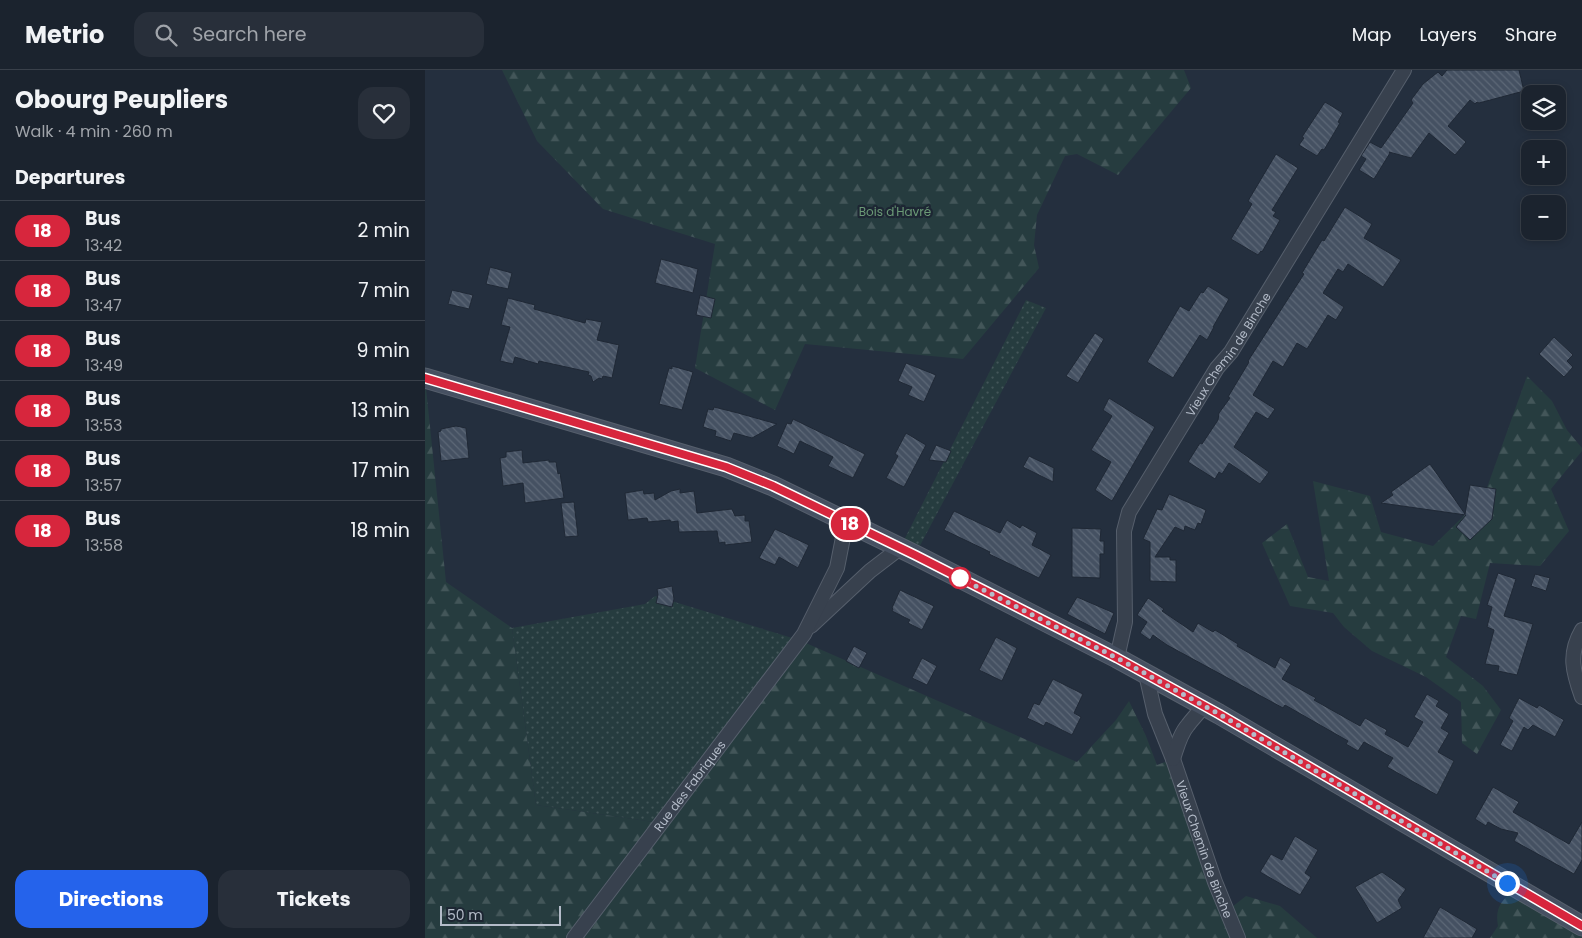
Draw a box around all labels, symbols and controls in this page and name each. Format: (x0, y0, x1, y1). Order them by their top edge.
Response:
search box (134, 12, 484, 57)
text: Metrio (25, 18, 104, 51)
icon: search (152, 21, 180, 49)
text: Search here (192, 21, 307, 48)
text: Map (1352, 22, 1392, 47)
text: Layers (1420, 22, 1477, 47)
text: Share (1505, 22, 1557, 47)
text: Obourg Peupliers (15, 83, 228, 116)
map controls (1521, 85, 1566, 240)
button: layers (1521, 85, 1566, 130)
button: heart (358, 87, 410, 139)
text: Walk · 4 min · 260 m (15, 120, 173, 143)
button: + (1521, 140, 1566, 185)
text: Departures (15, 164, 125, 191)
button: − (1521, 195, 1566, 240)
park label: Bois d'Havré (859, 203, 931, 220)
text: Bus (85, 205, 121, 232)
text: 2 min (358, 217, 410, 244)
text: 18 (33, 218, 52, 243)
text: 13:42 (85, 234, 122, 257)
text: Bus (85, 265, 121, 292)
text: 7 min (358, 277, 410, 304)
text: 18 (33, 278, 52, 303)
street label: Vieux Chemin de Binche (1181, 289, 1274, 419)
text: 13:47 (85, 294, 122, 317)
text: Bus (85, 325, 121, 352)
text: 9 min (357, 337, 410, 364)
text: 18 (33, 338, 52, 363)
text: 13:49 (85, 354, 123, 377)
text: Bus (85, 385, 121, 412)
text: 13 min (351, 397, 410, 424)
text: 18 (33, 398, 52, 423)
text: 13:53 (85, 414, 122, 437)
text: Bus (85, 445, 121, 472)
text: 17 min (352, 457, 410, 484)
text: 18 (33, 458, 52, 483)
text: 13:57 (85, 474, 122, 497)
text: Bus (85, 505, 121, 532)
line badge: 18 (827, 508, 873, 540)
text: 18 (841, 511, 859, 536)
text: 18 min (350, 517, 410, 544)
text: 18 (33, 518, 52, 543)
text: 13:58 (85, 534, 123, 557)
unlabelled marker (949, 567, 971, 589)
street label: Rue des Fabriques (649, 737, 729, 835)
street label: Vieux Chemin de Binche (1172, 778, 1237, 920)
button: Directions (15, 870, 208, 928)
button: Tickets (218, 870, 410, 928)
your location (1495, 871, 1520, 896)
scale bar (440, 903, 561, 926)
text: 50 m (447, 905, 483, 925)

